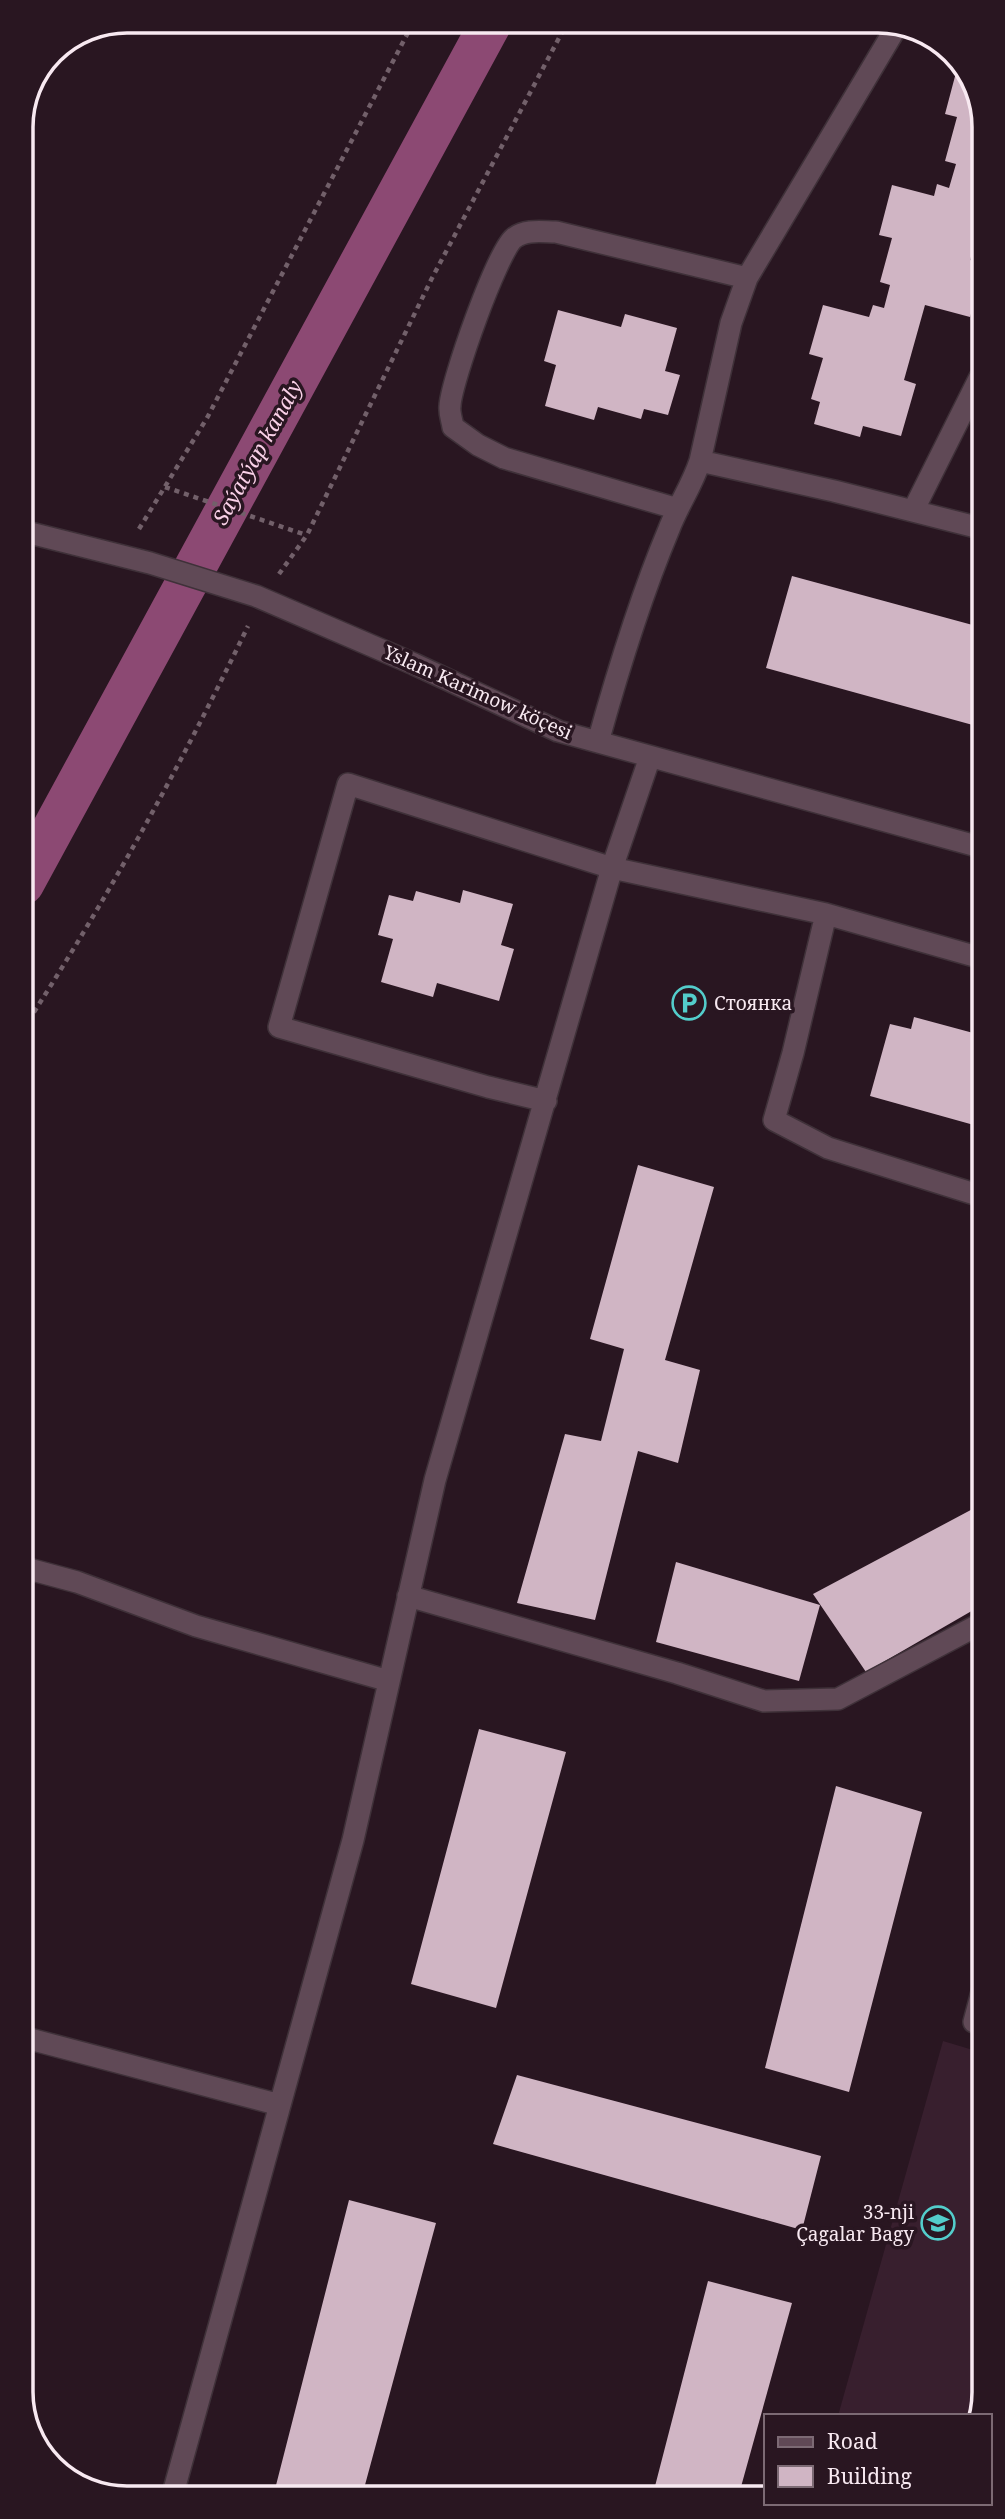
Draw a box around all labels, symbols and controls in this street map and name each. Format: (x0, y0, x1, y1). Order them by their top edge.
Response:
water label: Saýatýap kanaly (206, 375, 308, 529)
street label: Yslam Karimow köçesi (379, 638, 576, 745)
parking icon: Стоянка (670, 984, 708, 1022)
place label: Стоянка (714, 990, 792, 1016)
place label: 33-nji Çagalar Bagy (796, 2199, 914, 2247)
school or university icon: 33-nji Çagalar Bagy (919, 2204, 957, 2242)
legend (764, 2414, 991, 2505)
text: Road (827, 2427, 878, 2455)
text: Building (827, 2462, 912, 2490)

